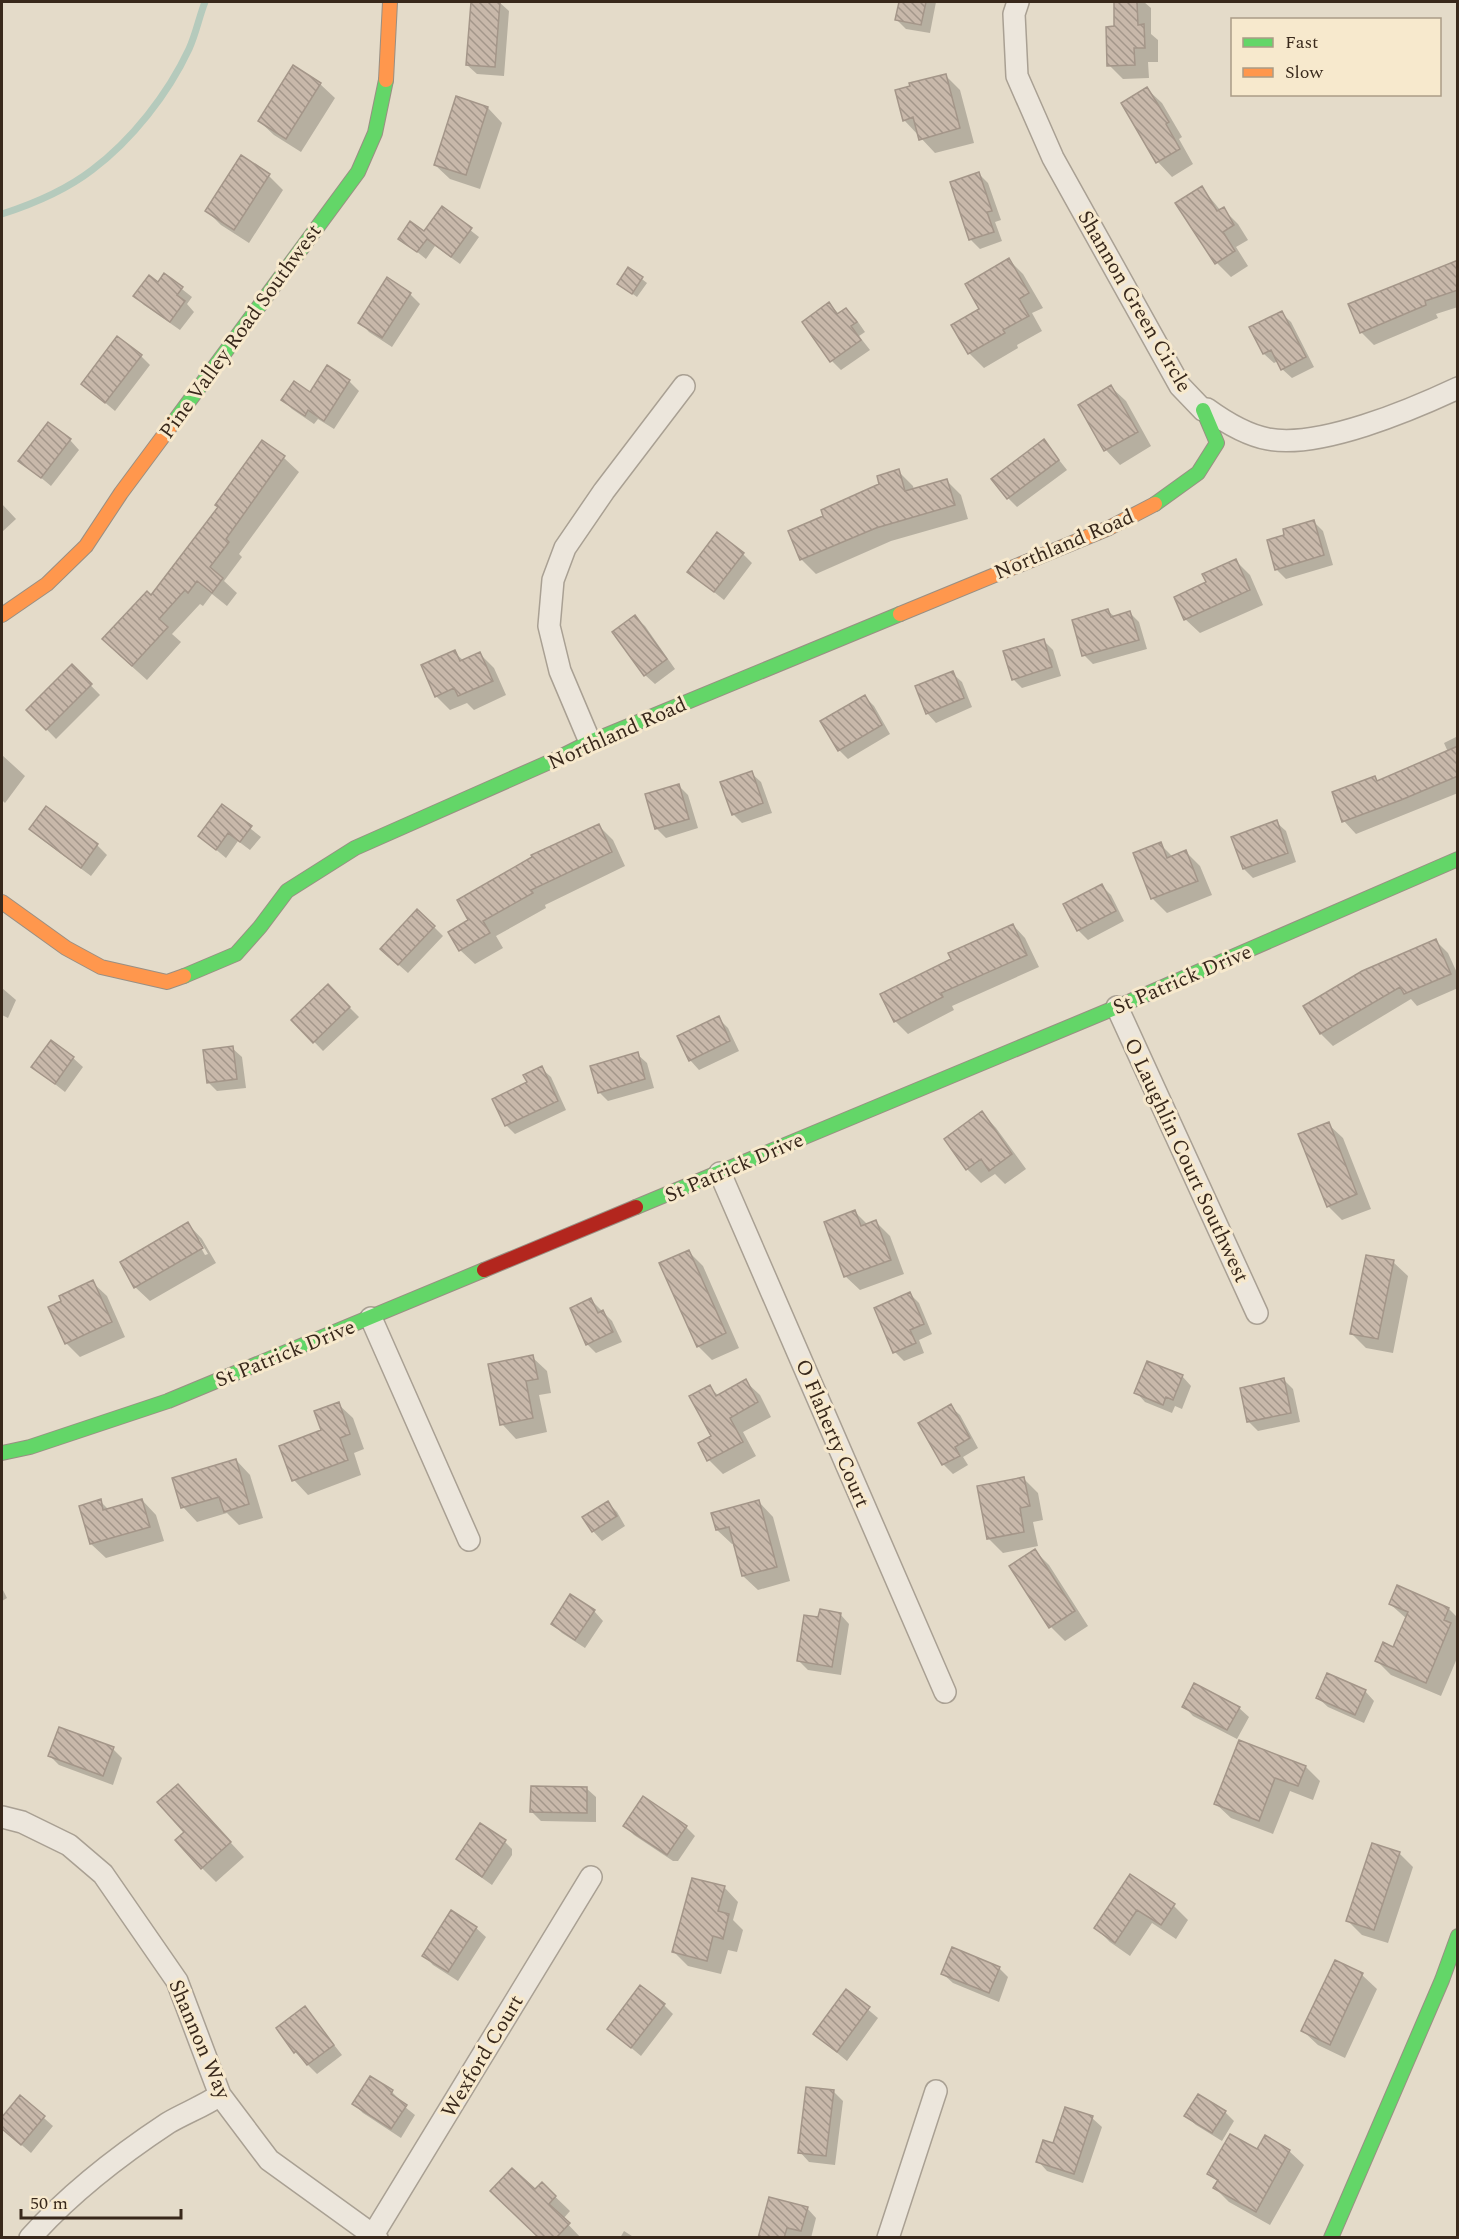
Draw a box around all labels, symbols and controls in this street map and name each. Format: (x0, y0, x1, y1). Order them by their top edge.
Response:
legend (1231, 18, 1441, 96)
text: Fast (1285, 29, 1318, 56)
text: Slow (1285, 59, 1324, 86)
street label: Shannon Green Circle (1069, 204, 1199, 399)
street label: Pine Valley Road Southwest (152, 217, 330, 446)
street label: Northland Road (990, 501, 1139, 589)
street label: Northland Road (543, 689, 692, 779)
street label: St Patrick Drive (1108, 936, 1257, 1024)
street label: O Laughlin Court Southwest (1115, 1033, 1257, 1288)
street label: St Patrick Drive (660, 1124, 809, 1212)
street label: St Patrick Drive (211, 1311, 360, 1397)
street label: O Flaherty Court (786, 1354, 878, 1513)
street label: Shannon Way (159, 1975, 239, 2105)
street label: Wexford Court (433, 1989, 532, 2124)
scale bar (21, 2182, 182, 2220)
text: 50 m (30, 2190, 68, 2217)

